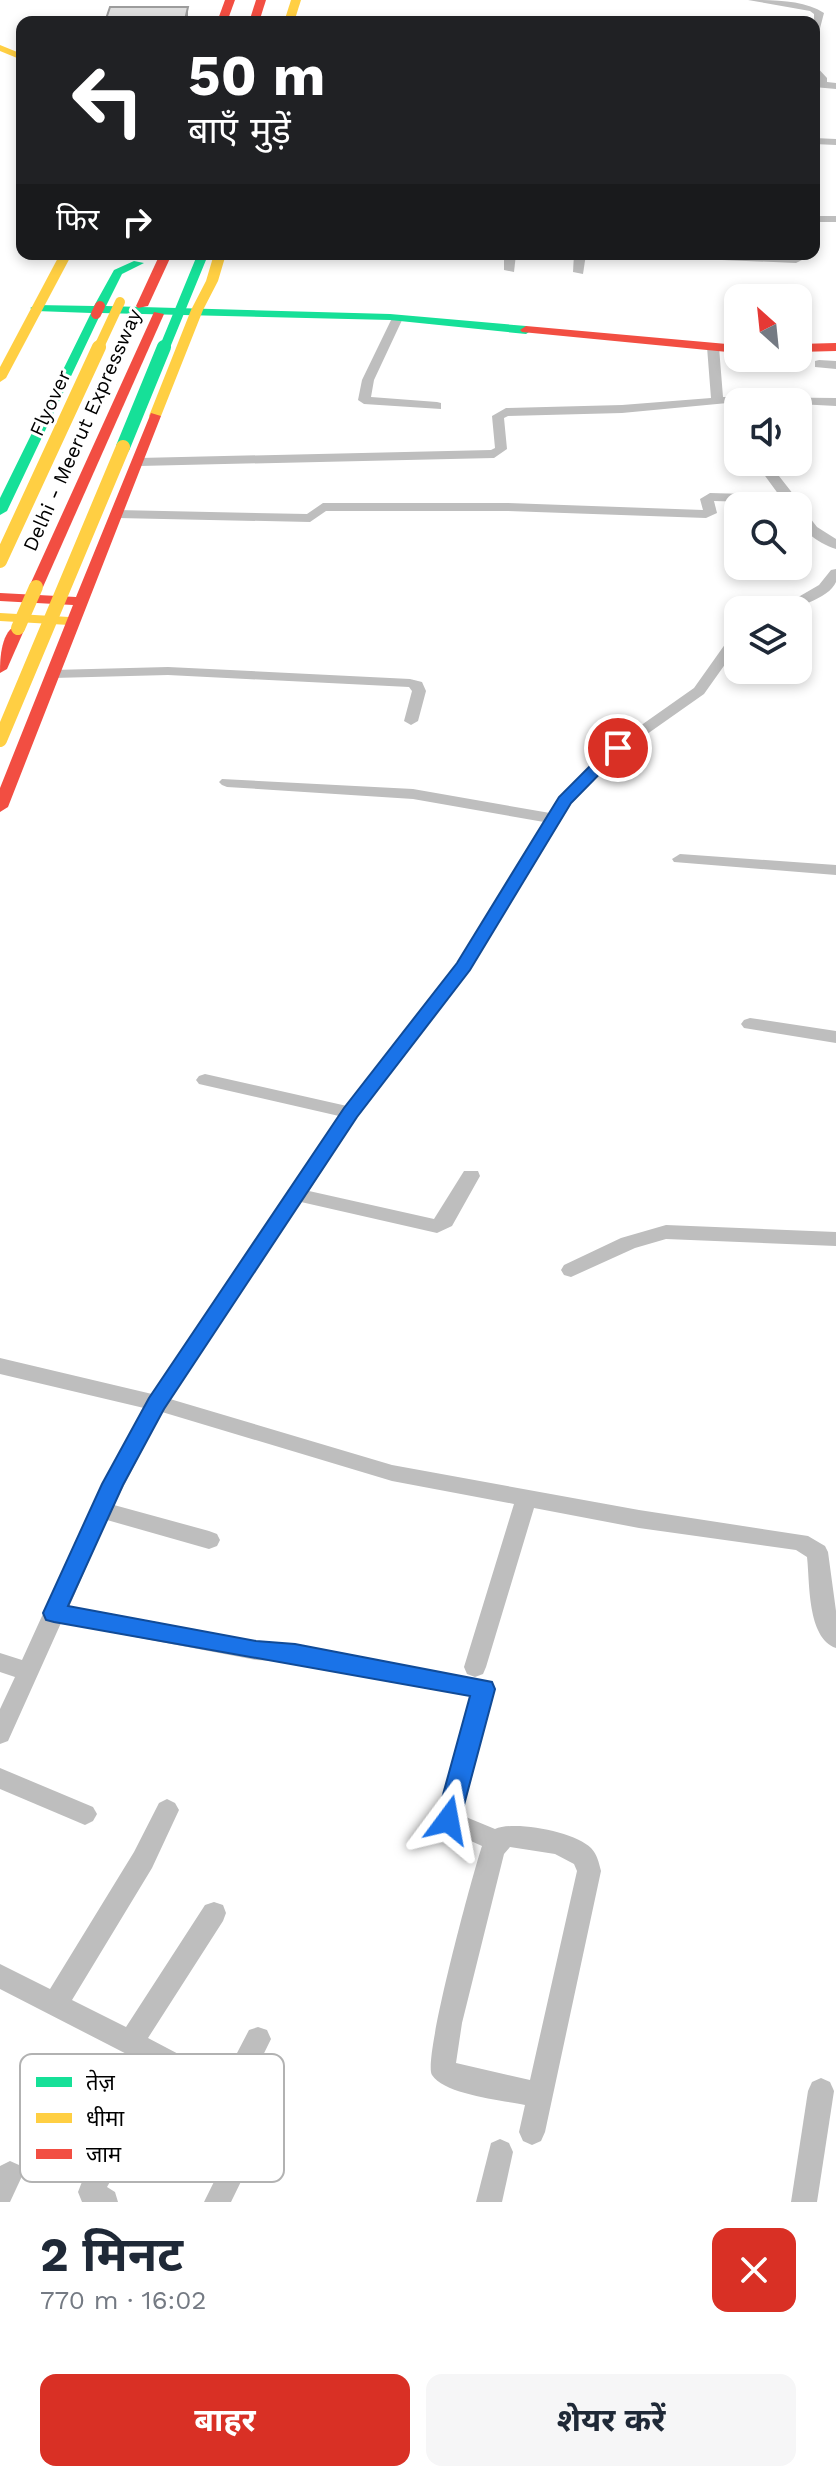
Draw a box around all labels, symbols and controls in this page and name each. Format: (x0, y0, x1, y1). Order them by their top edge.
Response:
text: 50 m (188, 43, 325, 109)
icon: left (56, 48, 160, 152)
text: बाएँ मुड़ें (188, 110, 291, 152)
icon: right (115, 200, 159, 244)
text: फिर (56, 202, 99, 237)
north arrow (724, 284, 812, 372)
map controls (724, 284, 812, 684)
street label: Delhi - Meerut Expressway (18, 305, 147, 555)
street label: Flyover (24, 366, 76, 440)
button: sound (724, 388, 812, 476)
button: search (724, 492, 812, 580)
button: layers (724, 596, 812, 684)
pin (584, 714, 652, 782)
icon: arrive (596, 726, 640, 770)
position arrow (406, 1778, 490, 1862)
legend (20, 2054, 284, 2182)
text: तेज़ (86, 2069, 116, 2095)
text: धीमा (86, 2106, 124, 2131)
text: जाम (86, 2142, 122, 2167)
text: 2 मिनट (40, 2226, 183, 2283)
button: close (712, 2228, 796, 2312)
text: 770 m · 16:02 (40, 2285, 207, 2315)
button: बाहर (40, 2374, 410, 2466)
button: शेयर करें (426, 2374, 796, 2466)

